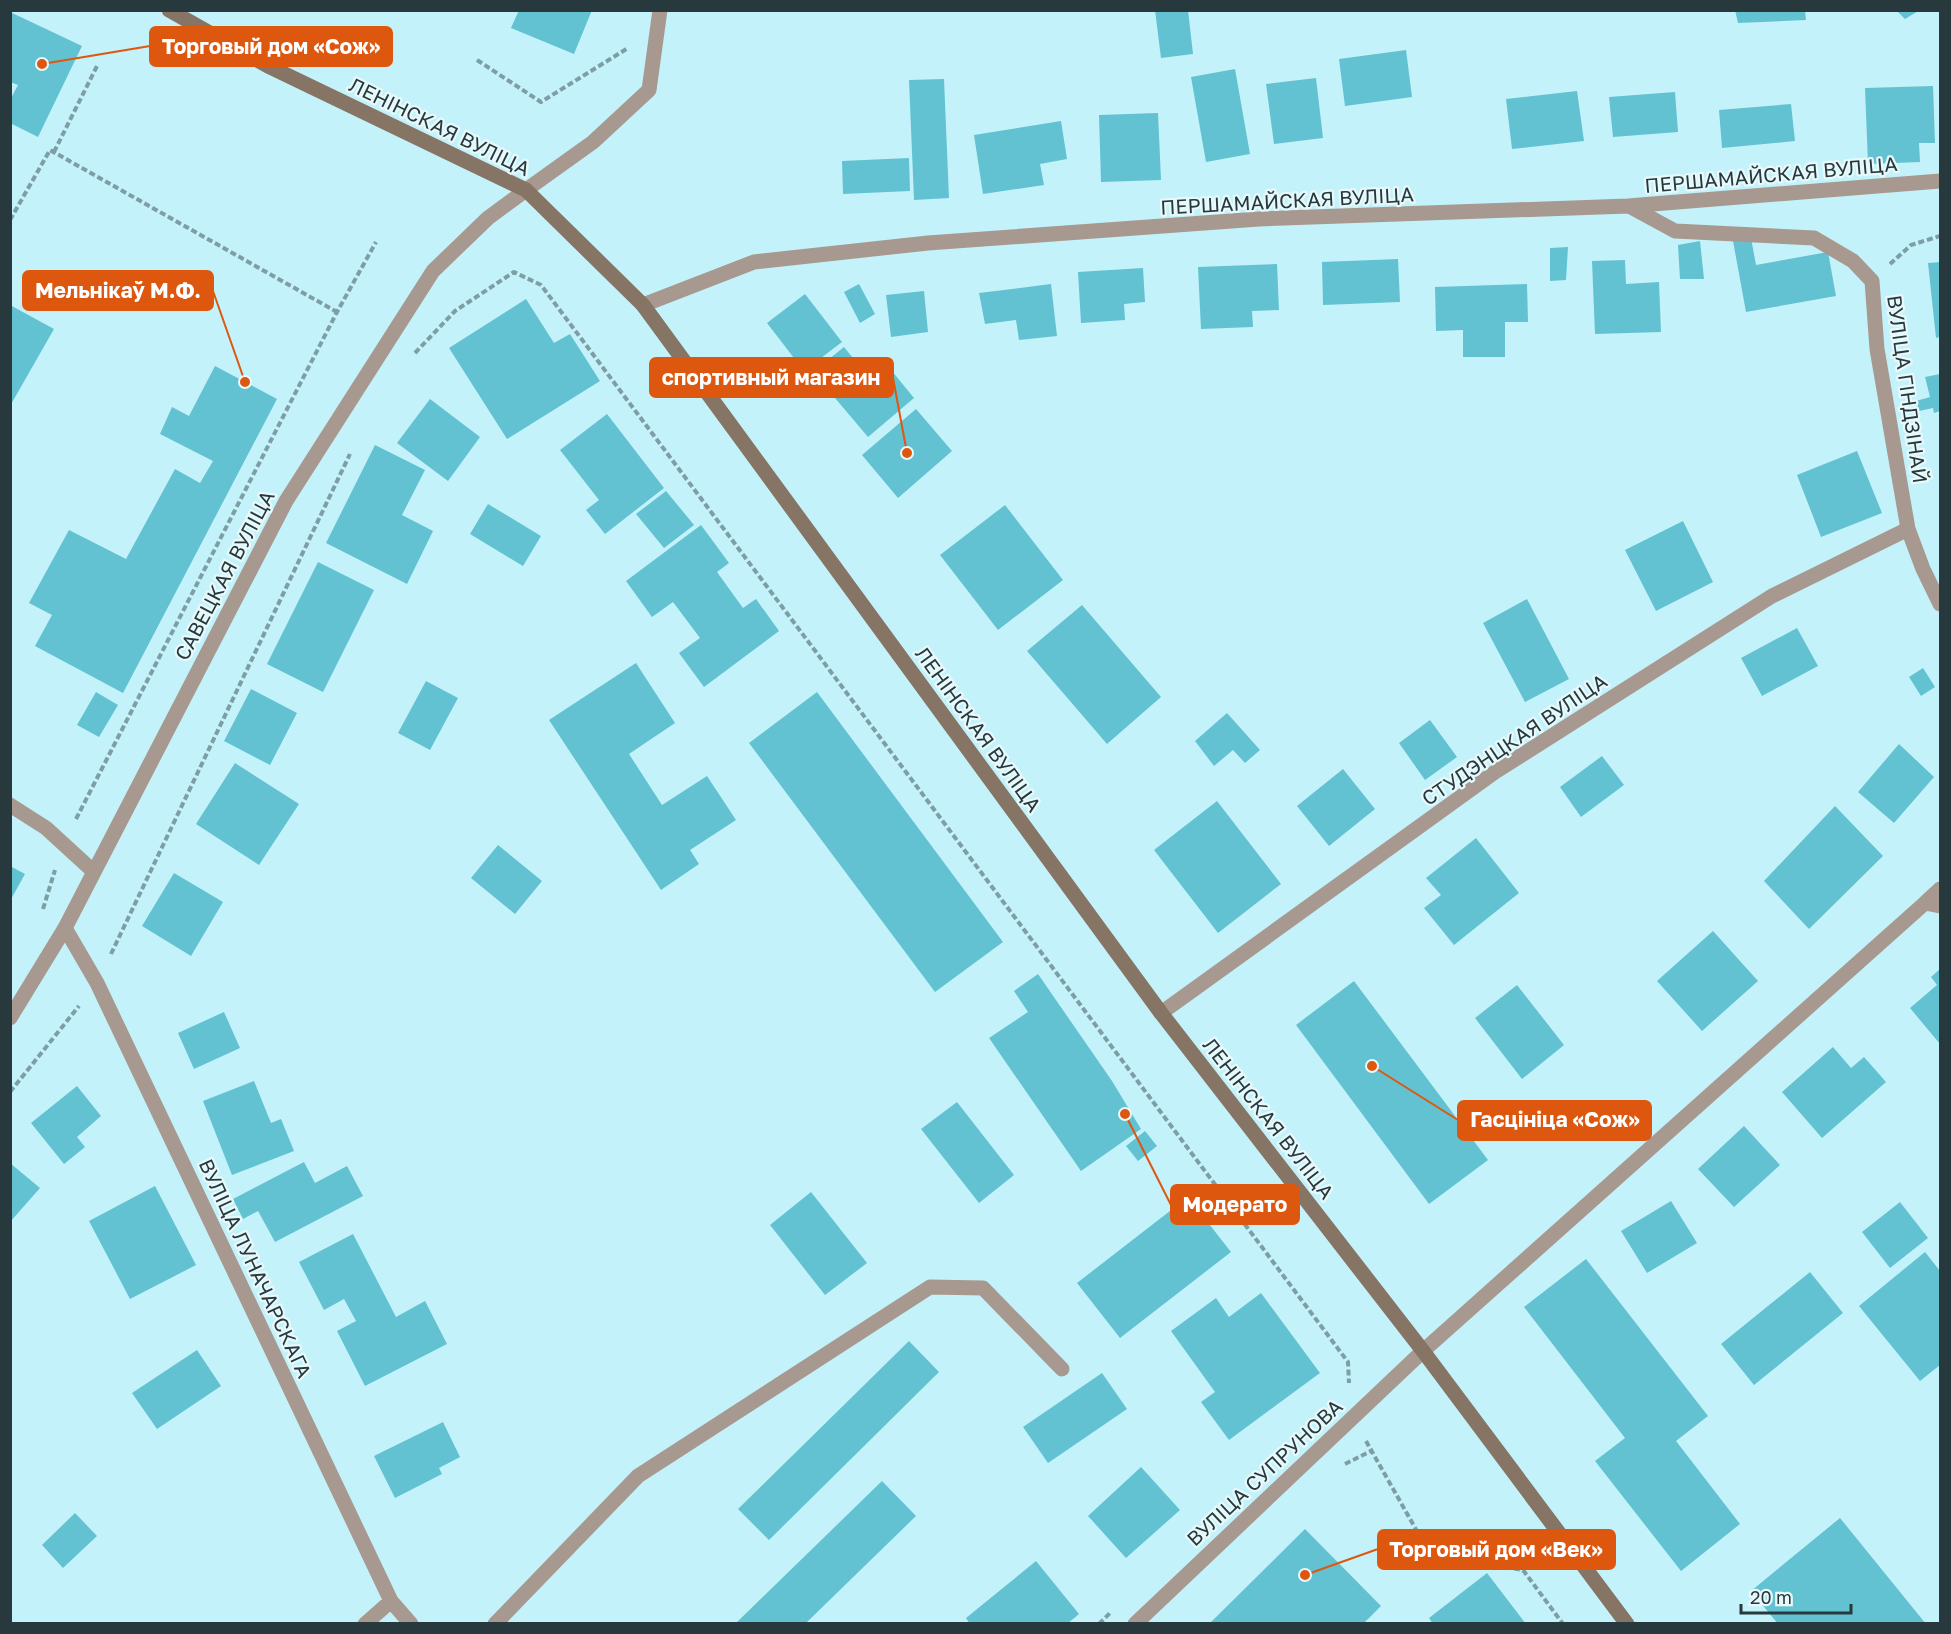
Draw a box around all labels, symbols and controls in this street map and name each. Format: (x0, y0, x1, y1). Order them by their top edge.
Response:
callout: Торговый дом «Сож» (150, 27, 392, 66)
text: Торговый дом «Сож» (162, 33, 380, 59)
street label: ЛЕНІНСКАЯ ВУЛІЦА (346, 72, 534, 180)
street label: ПЕРШАМАЙСКАЯ ВУЛІЦА (1644, 151, 1898, 197)
street label: ПЕРШАМАЙСКАЯ ВУЛІЦА (1160, 181, 1414, 219)
callout: Мельнікаў М.Ф. (23, 271, 213, 310)
text: Мельнікаў М.Ф. (35, 277, 201, 303)
street label: ВУЛІЦА ГІНДЗІНАЙ (1883, 293, 1933, 485)
callout: спортивный магазин (650, 358, 893, 397)
text: спортивный магазин (662, 364, 880, 390)
street label: САВЕЦКАЯ ВУЛІЦА (169, 486, 279, 664)
street label: ЛЕНІНСКАЯ ВУЛІЦА (911, 642, 1047, 816)
street label: СТУДЭНЦКАЯ ВУЛІЦА (1417, 668, 1611, 810)
street label: ЛЕНІНСКАЯ ВУЛІЦА (1199, 1033, 1339, 1203)
callout: Гасцініца «Сож» (1458, 1101, 1651, 1140)
text: Гасцініца «Сож» (1470, 1106, 1640, 1132)
street label: ВУЛІЦА ЛУНАЧАРСКАГА (195, 1155, 317, 1381)
callout: Модерато (1171, 1185, 1299, 1224)
text: Модерато (1183, 1191, 1287, 1217)
street label: ВУЛІЦА СУПРУНОВА (1181, 1394, 1347, 1550)
callout: Торговый дом «Век» (1378, 1530, 1615, 1569)
text: Торговый дом «Век» (1389, 1536, 1603, 1562)
scale bar (1741, 1577, 1850, 1615)
text: 20 m (1750, 1586, 1792, 1608)

